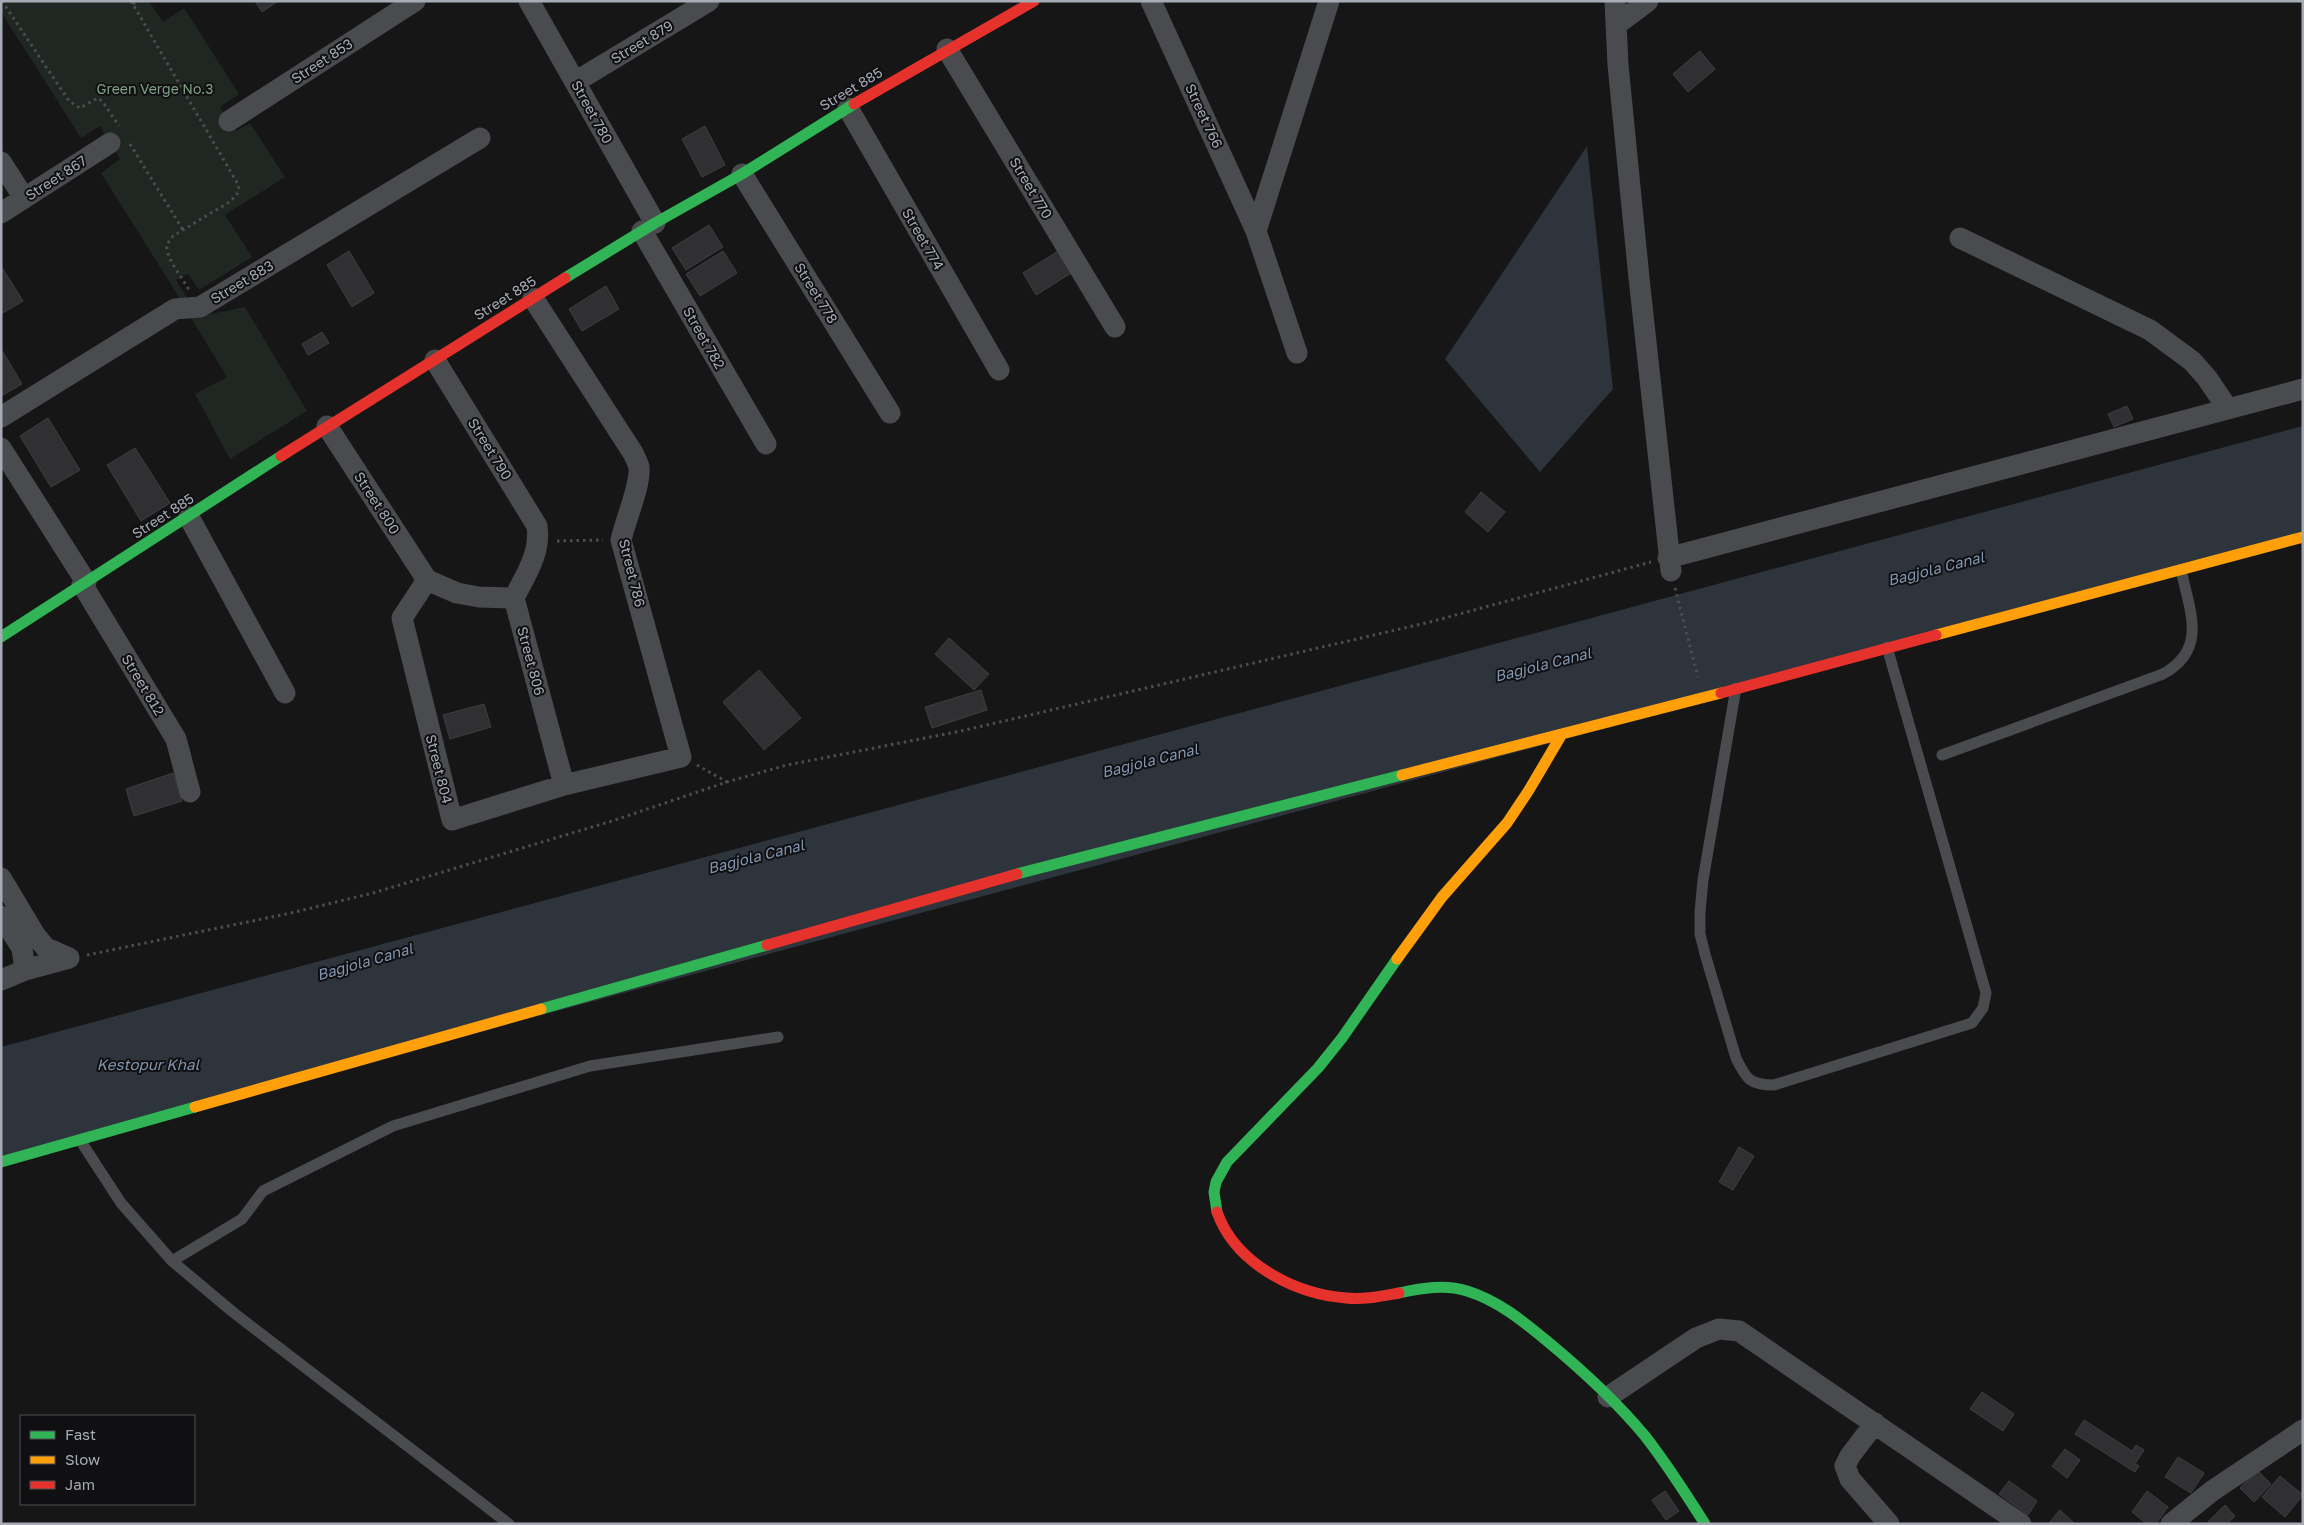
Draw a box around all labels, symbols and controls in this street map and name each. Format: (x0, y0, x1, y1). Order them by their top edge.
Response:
street label: Street 879 (608, 16, 676, 67)
street label: Street 853 (288, 34, 356, 87)
street label: Street 885 (816, 63, 885, 114)
street label: Street 780 (568, 77, 617, 146)
park label: Green Verge No.3 (97, 80, 213, 97)
street label: Street 766 (1182, 81, 1227, 151)
street label: Street 867 (22, 152, 89, 204)
street label: Street 770 (1007, 154, 1056, 221)
street label: Street 774 (899, 205, 948, 273)
street label: Street 883 (207, 256, 276, 307)
street label: Street 778 (791, 259, 842, 326)
street label: Street 885 (470, 272, 539, 323)
street label: Street 782 (680, 304, 729, 372)
street label: Street 790 (465, 415, 516, 483)
street label: Street 800 (351, 468, 404, 537)
street label: Street 885 (129, 489, 197, 542)
street label: Street 786 (616, 537, 649, 609)
water label: Bagjola Canal (1886, 547, 1987, 590)
street label: Street 806 (514, 625, 549, 697)
water label: Bagjola Canal (1493, 643, 1594, 686)
street label: Street 812 (119, 651, 168, 718)
street label: Street 804 (423, 733, 456, 805)
water label: Bagjola Canal (1100, 739, 1201, 782)
water label: Bagjola Canal (706, 835, 807, 878)
water label: Bagjola Canal (315, 938, 416, 984)
water label: Kestopur Khal (97, 1055, 200, 1073)
legend (20, 1415, 195, 1505)
text: Fast (65, 1425, 96, 1443)
text: Slow (65, 1450, 100, 1468)
text: Jam (65, 1475, 95, 1493)

